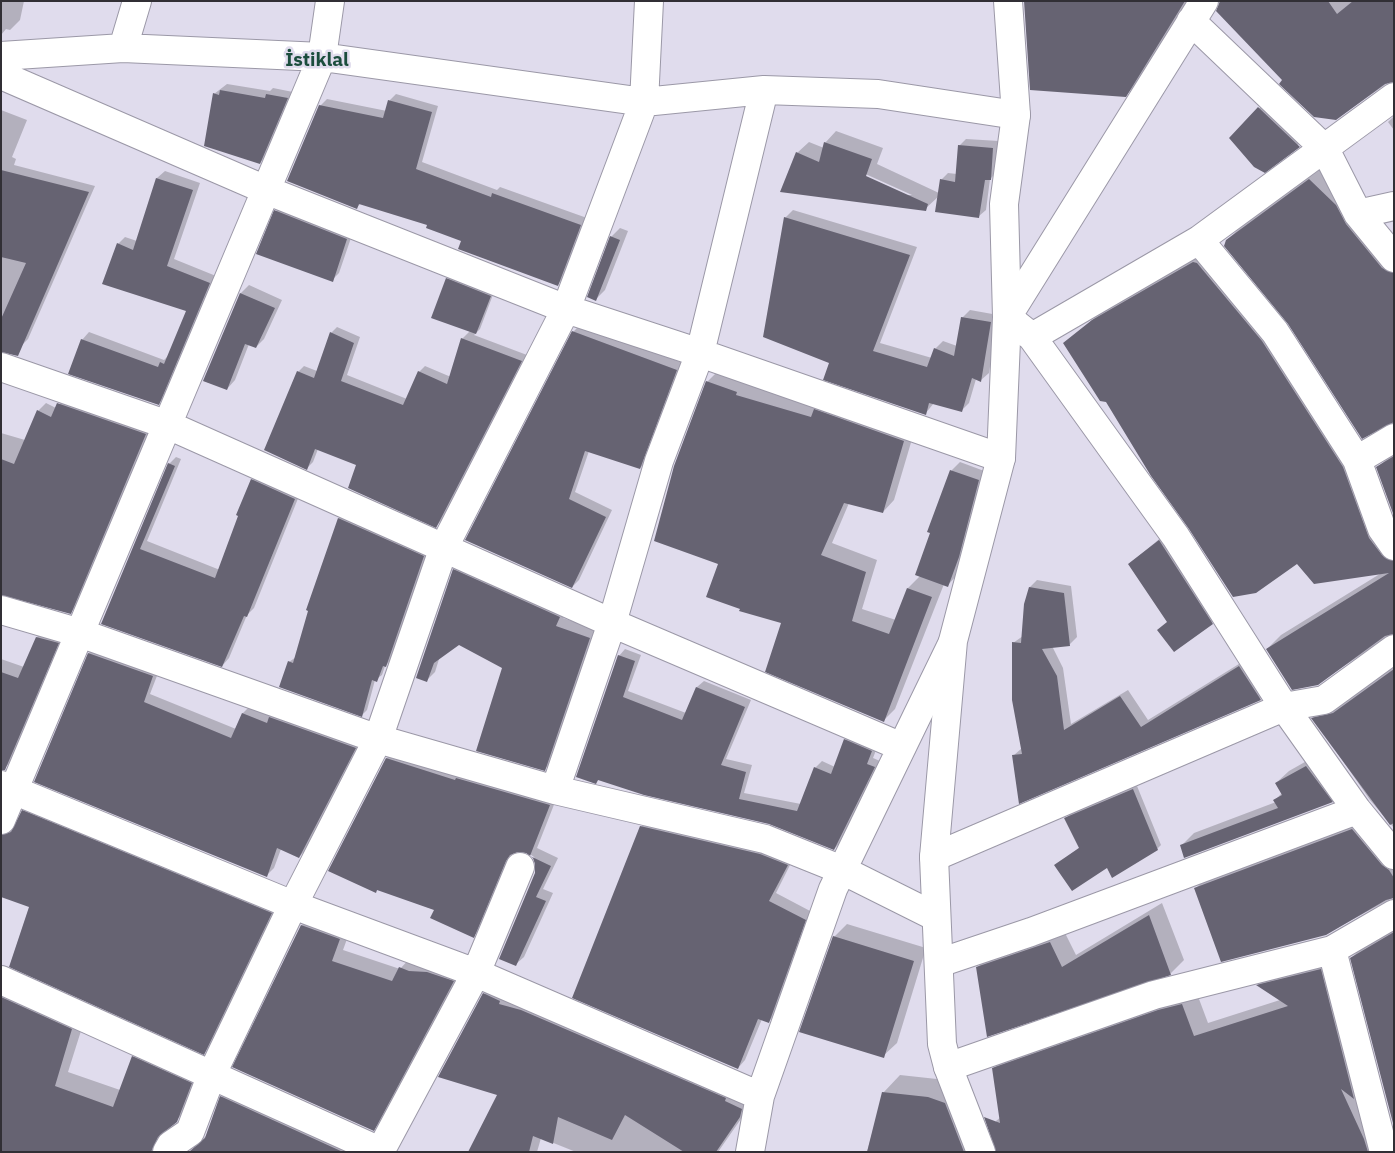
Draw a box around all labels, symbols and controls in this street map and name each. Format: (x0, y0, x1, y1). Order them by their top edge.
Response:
district label: İstiklal (285, 50, 349, 72)

